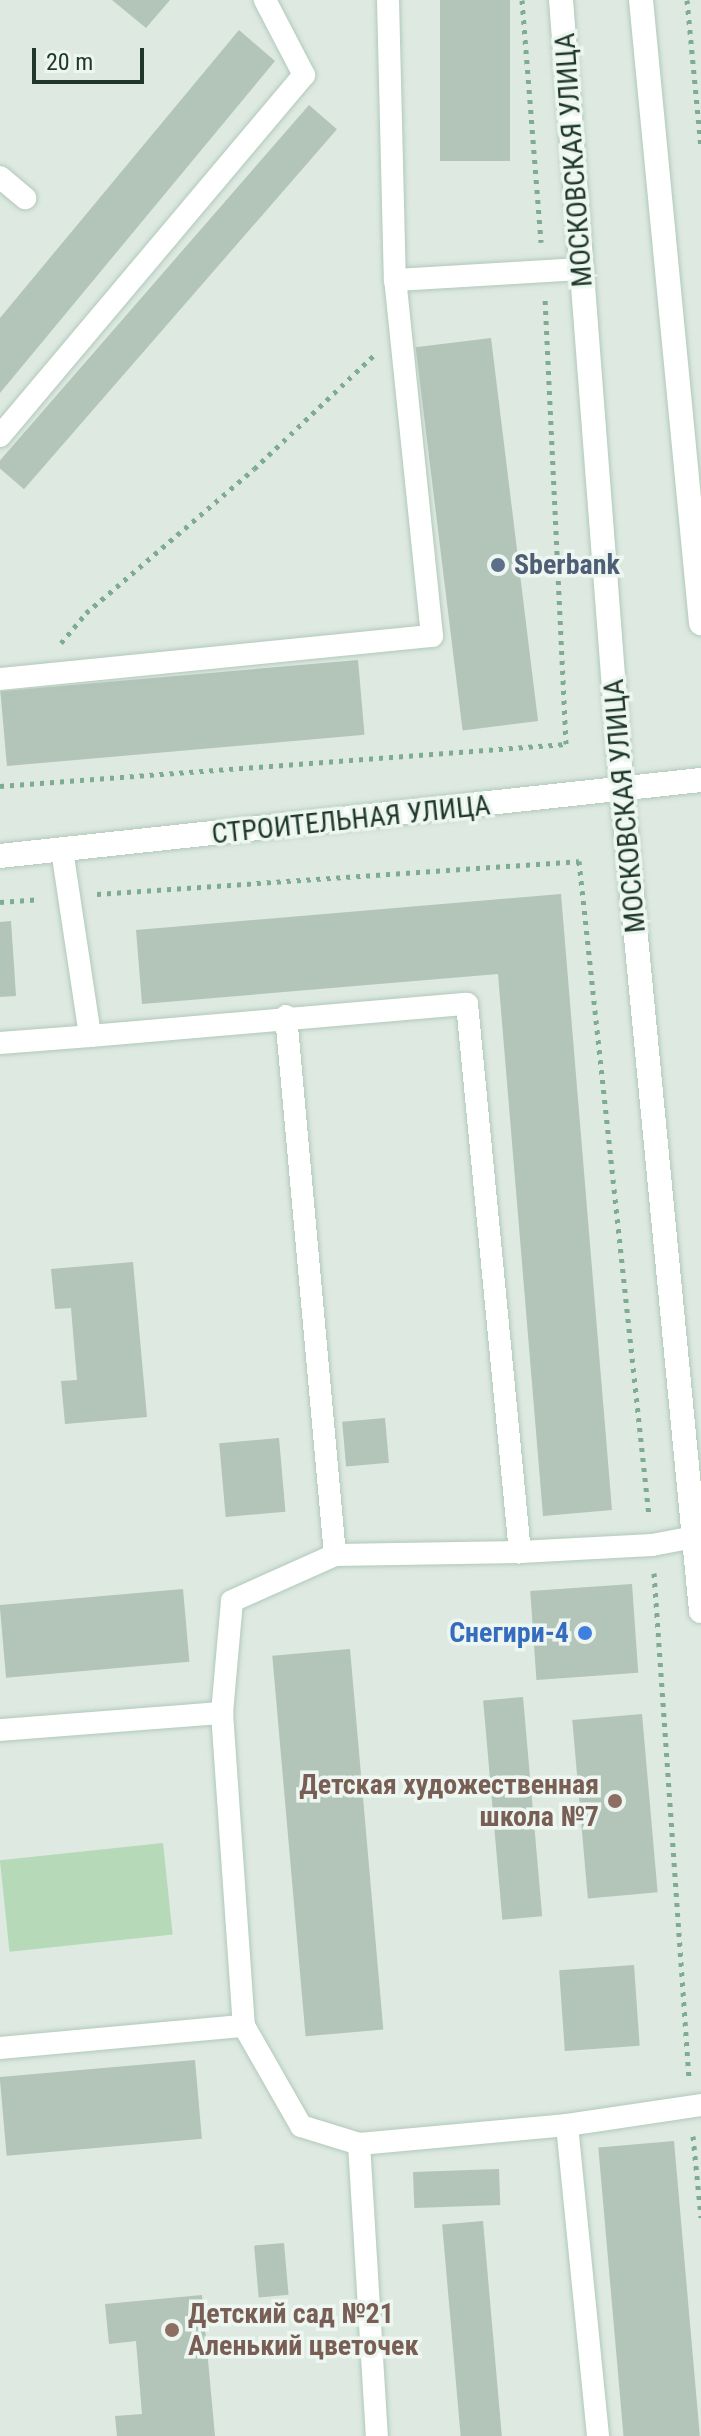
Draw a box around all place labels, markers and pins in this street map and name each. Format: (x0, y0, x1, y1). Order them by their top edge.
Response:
place label: Sberbank (514, 548, 620, 582)
marker: Sberbank (489, 556, 507, 574)
place label: Снегири-4 (449, 1616, 569, 1650)
marker: Снегири-4 (576, 1624, 594, 1642)
place label: Детская художественная школа №7 (299, 1768, 599, 1834)
marker: Детская художественная школа №7 (606, 1792, 624, 1810)
place label: Детский сад №21 Аленький цветочек (188, 2297, 419, 2363)
marker: Детский сад №21 Аленький цветочек (163, 2321, 181, 2339)

